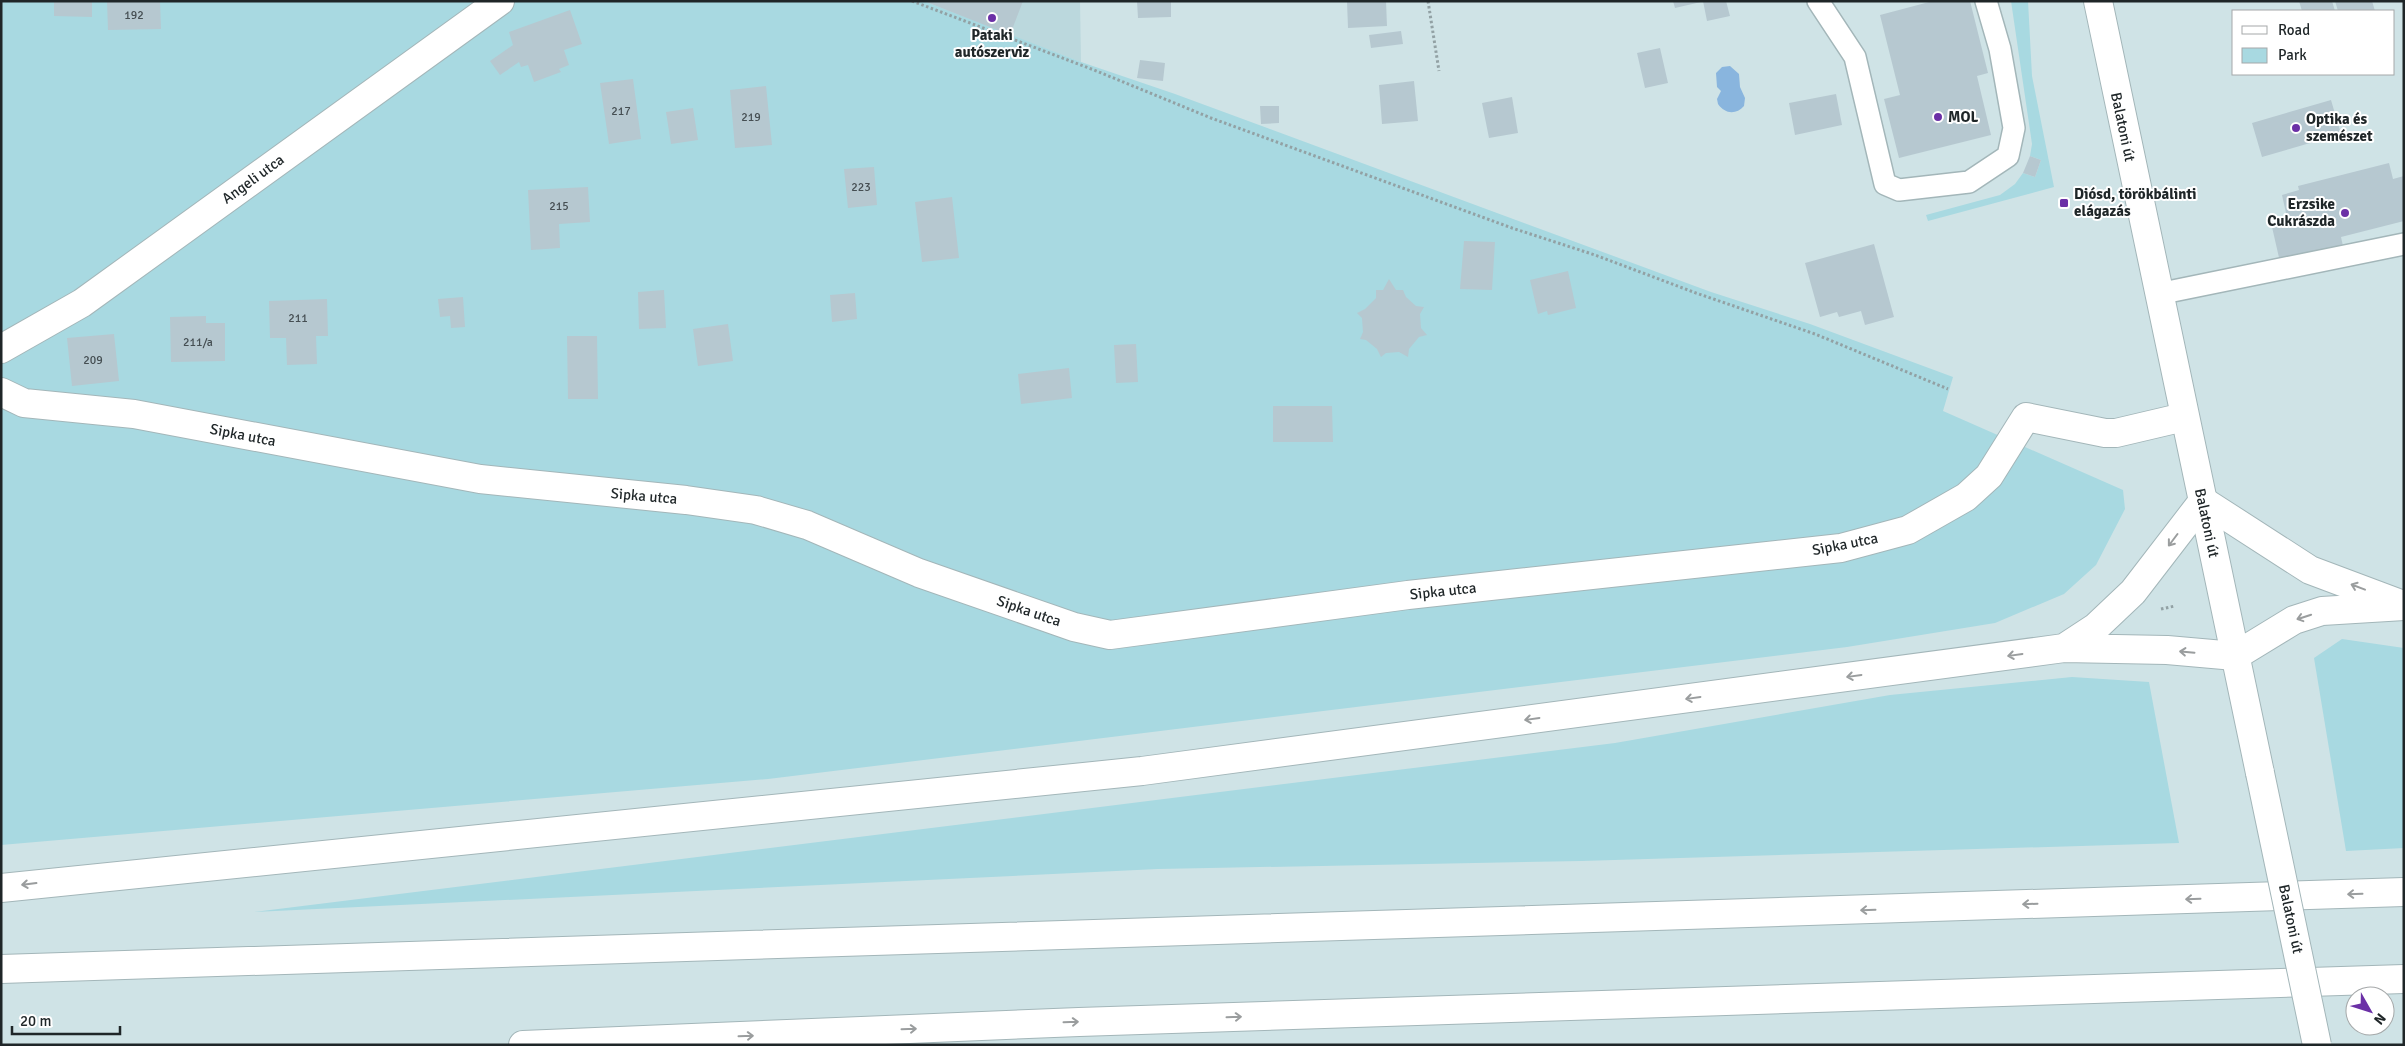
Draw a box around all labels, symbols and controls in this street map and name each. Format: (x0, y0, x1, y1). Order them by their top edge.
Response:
house number: 192 (124, 8, 144, 23)
legend (2232, 10, 2395, 75)
marker: Pataki autószerviz (986, 12, 998, 24)
text: Road (2278, 21, 2310, 39)
place label: Pataki autószerviz (955, 26, 1030, 61)
text: Park (2278, 46, 2307, 64)
street label: Balatoni út (2107, 91, 2139, 163)
house number: 217 (611, 104, 631, 119)
place label: MOL (1948, 108, 1978, 126)
house number: 219 (741, 110, 761, 125)
place label: Optika és szemészet (2306, 110, 2373, 145)
marker: MOL (1932, 111, 1944, 123)
marker: Optika és szemészet (2290, 122, 2302, 134)
street label: Angeli utca (218, 150, 288, 208)
house number: 223 (851, 180, 871, 195)
place label: Diósd, törökbálinti elágazás (2074, 185, 2197, 220)
place label: Erzsike Cukrászda (2267, 195, 2335, 230)
marker: Diósd, törökbálinti elágazás (2058, 197, 2070, 209)
house number: 215 (549, 199, 569, 214)
marker: Erzsike Cukrászda (2339, 207, 2351, 219)
house number: 211 (288, 311, 308, 326)
house number: 211/a (183, 335, 213, 350)
house number: 209 (83, 353, 103, 368)
street label: Sipka utca (209, 420, 277, 450)
street label: Sipka utca (610, 484, 678, 508)
street label: Balatoni út (2191, 487, 2223, 559)
street label: Sipka utca (1811, 529, 1879, 559)
one-way arrow (2168, 533, 2178, 547)
street label: Sipka utca (1409, 579, 1477, 603)
one-way arrow (2351, 582, 2366, 592)
street label: Sipka utca (994, 592, 1064, 630)
one-way arrow (2296, 613, 2312, 622)
one-way arrow (2179, 647, 2195, 656)
one-way arrow (2008, 650, 2024, 660)
one-way arrow (1847, 671, 1863, 681)
one-way arrow (1685, 693, 1701, 703)
one-way arrow (1524, 714, 1540, 724)
one-way arrow (21, 879, 37, 889)
street label: Balatoni út (2275, 883, 2307, 955)
one-way arrow (2347, 889, 2363, 898)
one-way arrow (2185, 894, 2201, 904)
one-way arrow (2022, 900, 2038, 909)
one-way arrow (1860, 905, 1876, 915)
north arrow (2345, 986, 2395, 1036)
scale bar (12, 1004, 120, 1036)
text: N (2370, 1010, 2389, 1028)
text: 20 m (20, 1012, 51, 1030)
one-way arrow (1225, 1012, 1241, 1022)
one-way arrow (1063, 1018, 1079, 1027)
one-way arrow (900, 1024, 916, 1034)
one-way arrow (738, 1031, 754, 1040)

